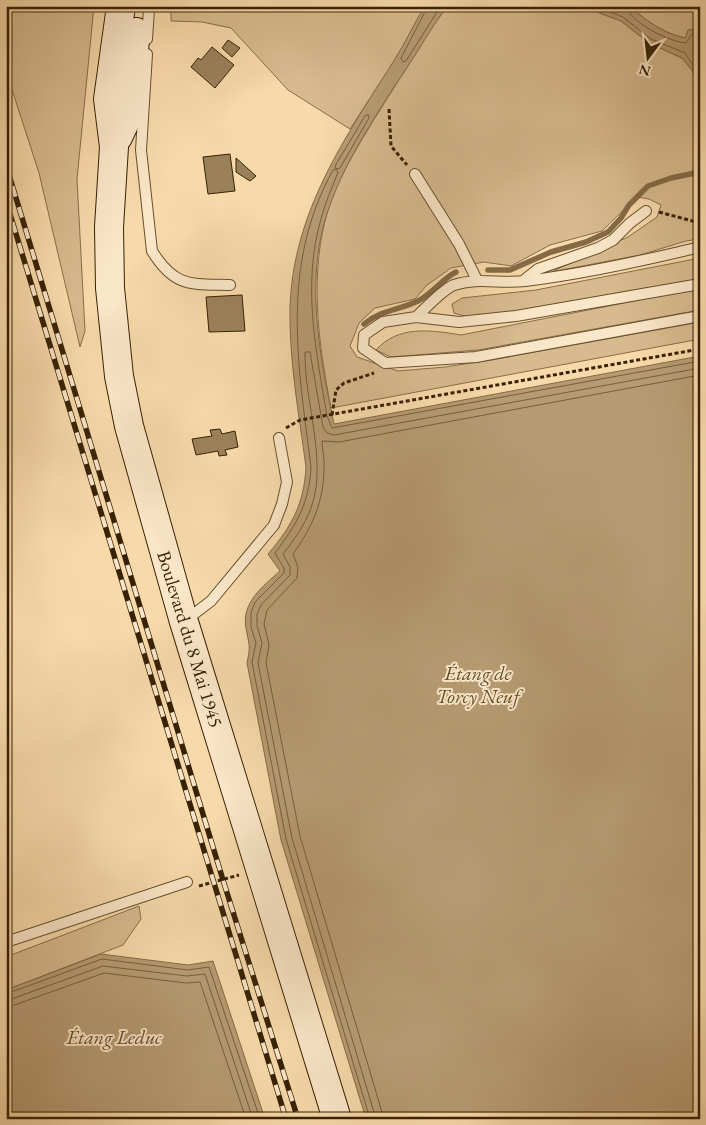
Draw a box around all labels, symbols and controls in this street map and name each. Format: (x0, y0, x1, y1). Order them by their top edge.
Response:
north arrow (624, 32, 674, 82)
text: N (636, 60, 652, 81)
street label: Boulevard du 8 Mai 1945 (151, 548, 229, 730)
water label: Étang de Torcy Neuf (436, 660, 524, 709)
water label: Étang Leduc (66, 1024, 162, 1050)

